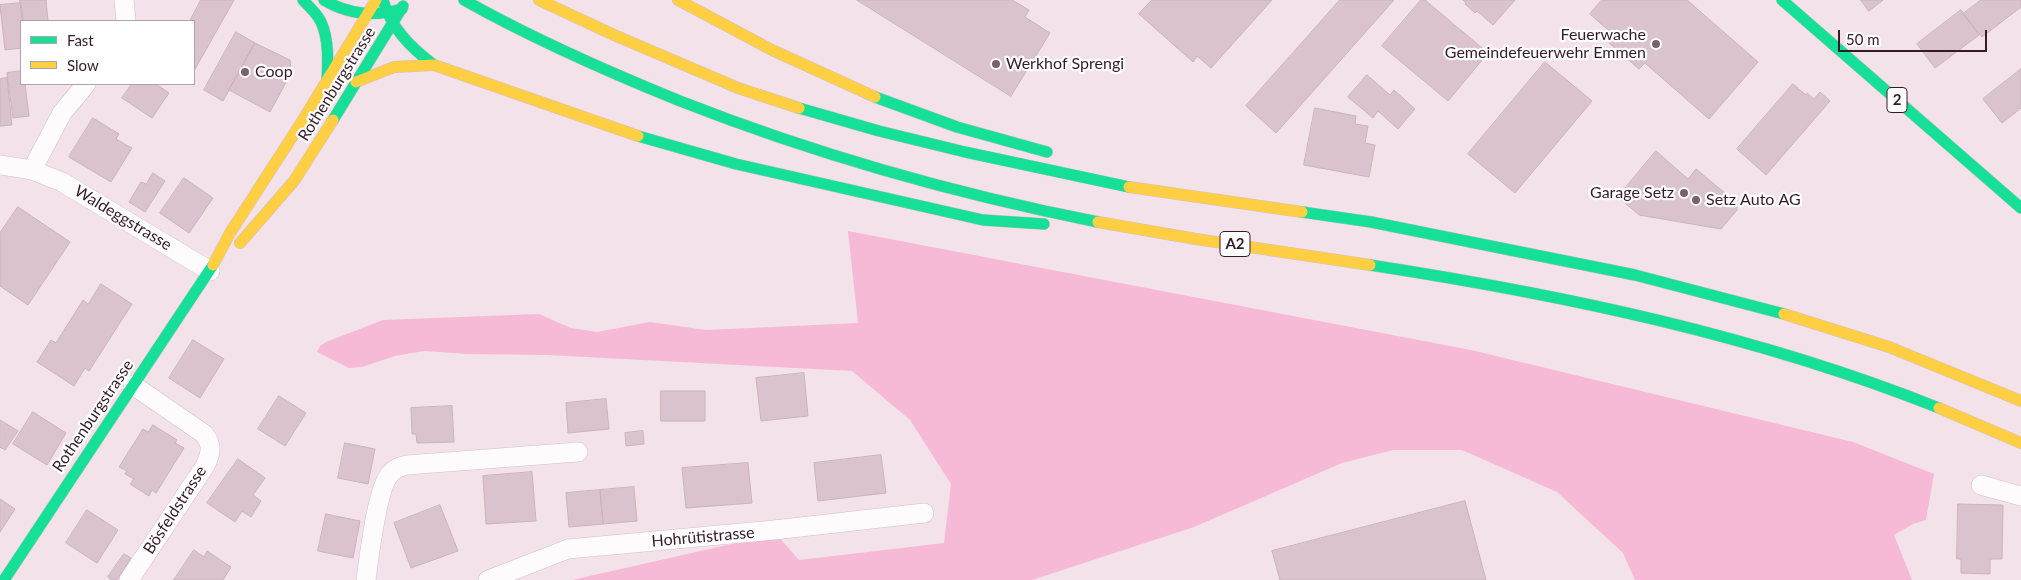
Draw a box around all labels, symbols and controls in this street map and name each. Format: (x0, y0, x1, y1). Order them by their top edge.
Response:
legend (20, 20, 195, 85)
scale bar (1841, 20, 1990, 52)
street label: Rothenburgstrasse (294, 23, 380, 145)
place label: Feuerwache Gemeindefeuerwehr Emmen (1445, 25, 1646, 63)
text: 50 m (1846, 30, 1880, 48)
text: Fast (67, 31, 94, 49)
marker: Feuerwache Gemeindefeuerwehr Emmen (1650, 38, 1662, 50)
place label: Werkhof Sprengi (1006, 54, 1124, 74)
text: Slow (67, 56, 99, 74)
marker: Werkhof Sprengi (990, 58, 1002, 70)
place label: Coop (255, 62, 293, 82)
marker: Coop (239, 66, 251, 78)
road number: 2 (1887, 88, 1907, 112)
street label: Waldeggstrasse (71, 181, 175, 255)
place label: Garage Setz (1590, 183, 1674, 203)
marker: Garage Setz (1678, 187, 1690, 199)
place label: Setz Auto AG (1706, 190, 1801, 210)
marker: Setz Auto AG (1690, 194, 1702, 206)
road number: A2 (1220, 232, 1250, 256)
street label: Rothenburgstrasse (48, 356, 138, 476)
street label: Bösfeldstrasse (139, 462, 211, 558)
street label: Hohrütistrasse (651, 523, 755, 551)

